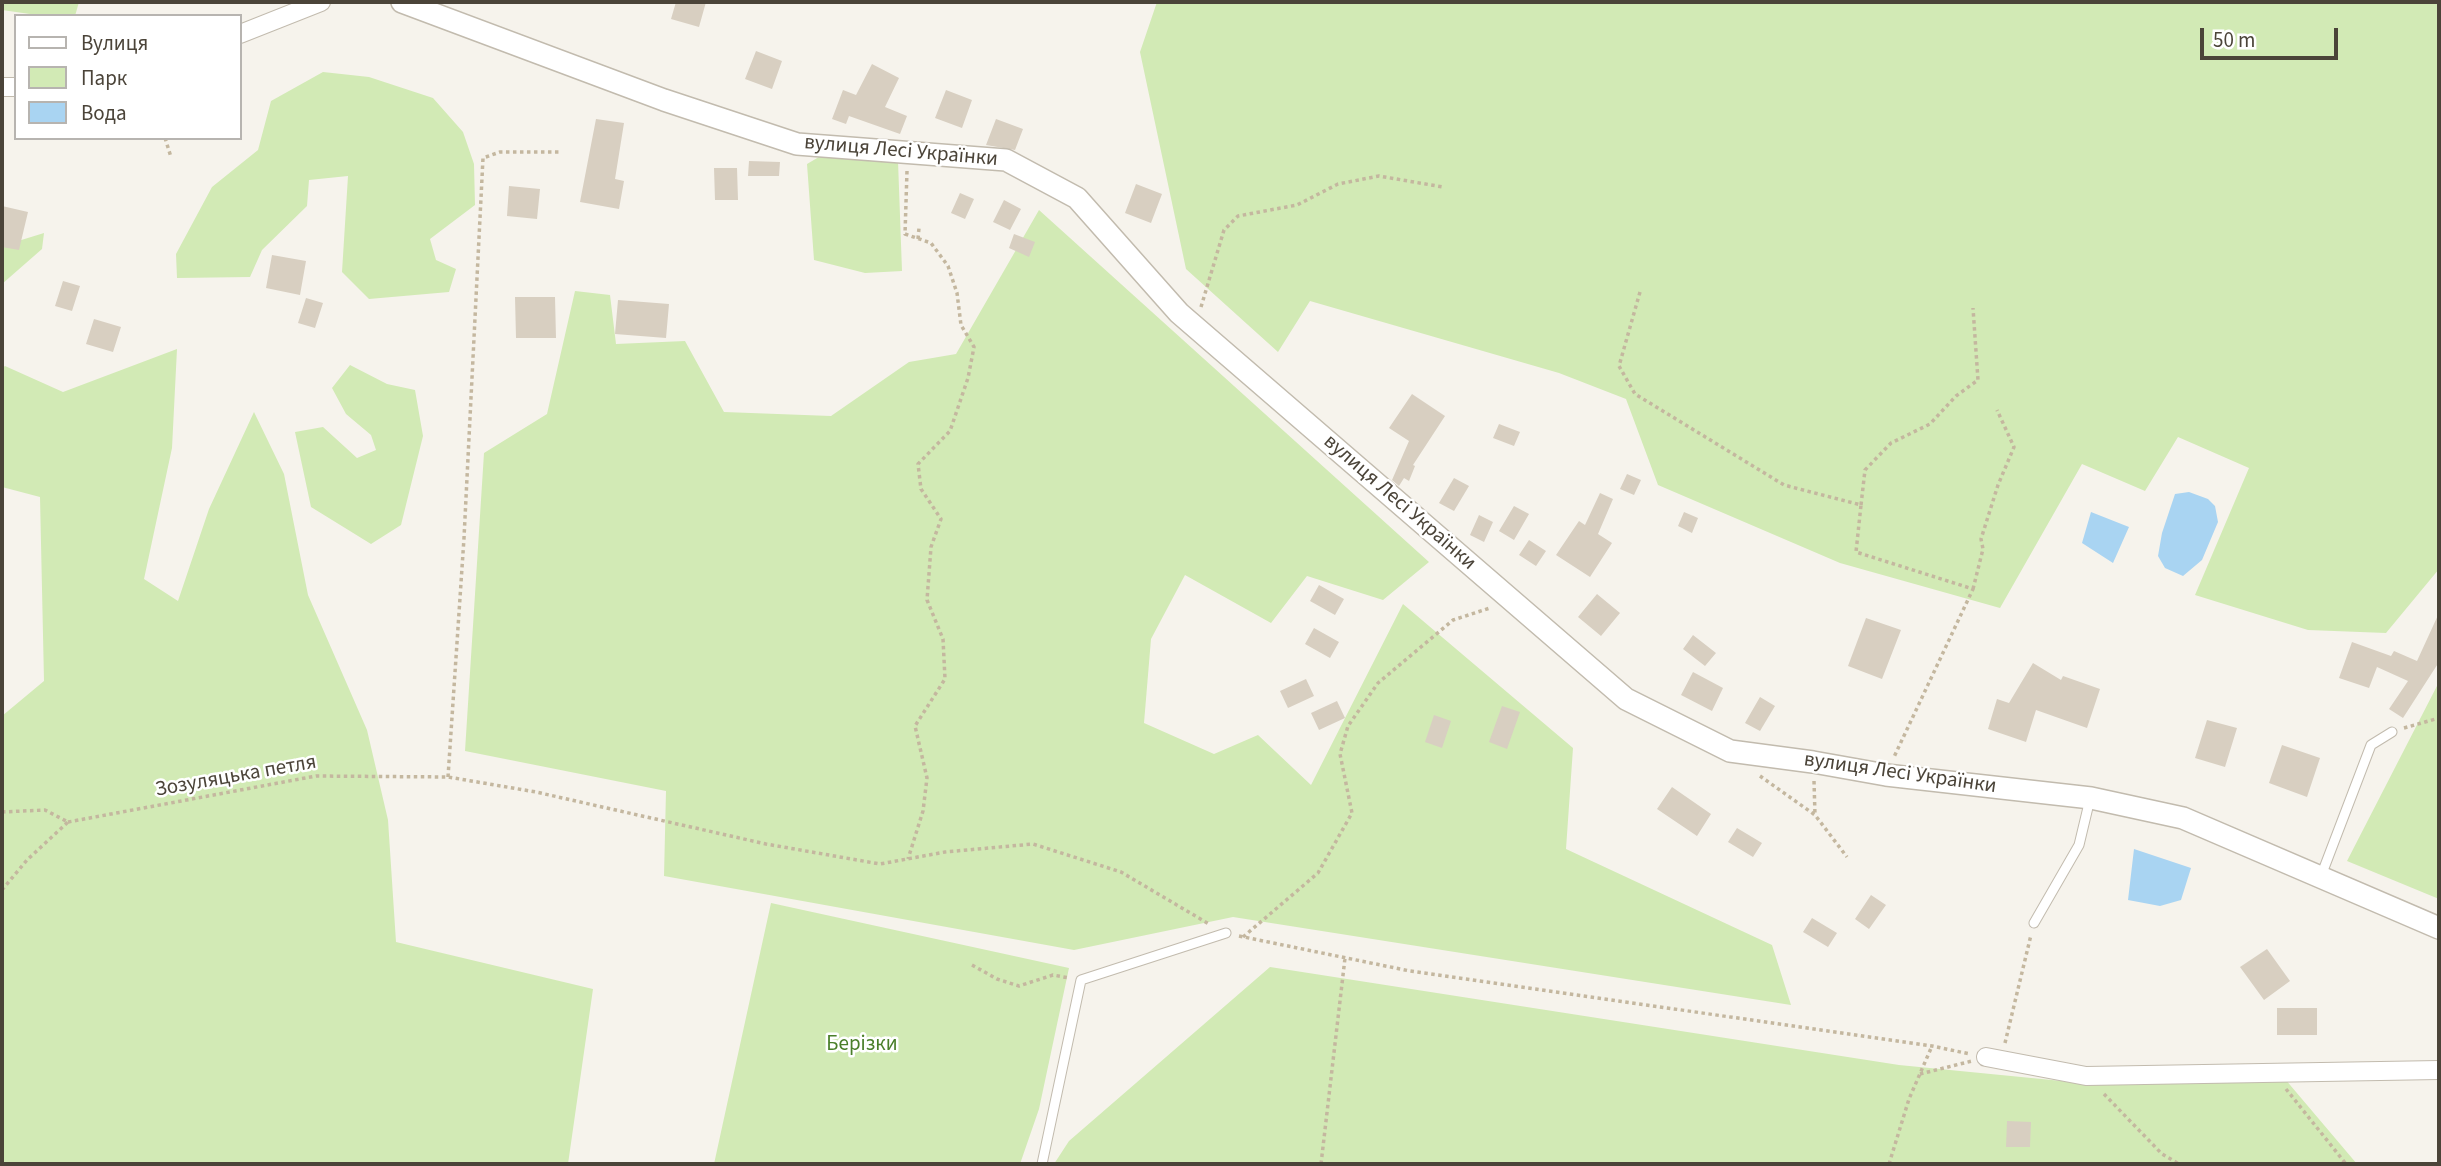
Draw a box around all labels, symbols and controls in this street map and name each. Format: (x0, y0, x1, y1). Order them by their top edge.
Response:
legend (14, 14, 242, 140)
scale bar (2203, 14, 2341, 58)
text: 50 m (2213, 25, 2255, 55)
text: Вулиця (81, 28, 148, 58)
text: Парк (81, 63, 127, 93)
text: Вода (81, 98, 127, 128)
street label: вулиця Лесі Українки (803, 131, 999, 173)
street label: вулиця Лесі Українки (1317, 430, 1481, 576)
street label: вулиця Лесі Українки (1802, 748, 1998, 800)
street label: Зозуляцька петля (153, 750, 319, 804)
park label: Берізки (826, 1032, 898, 1058)

